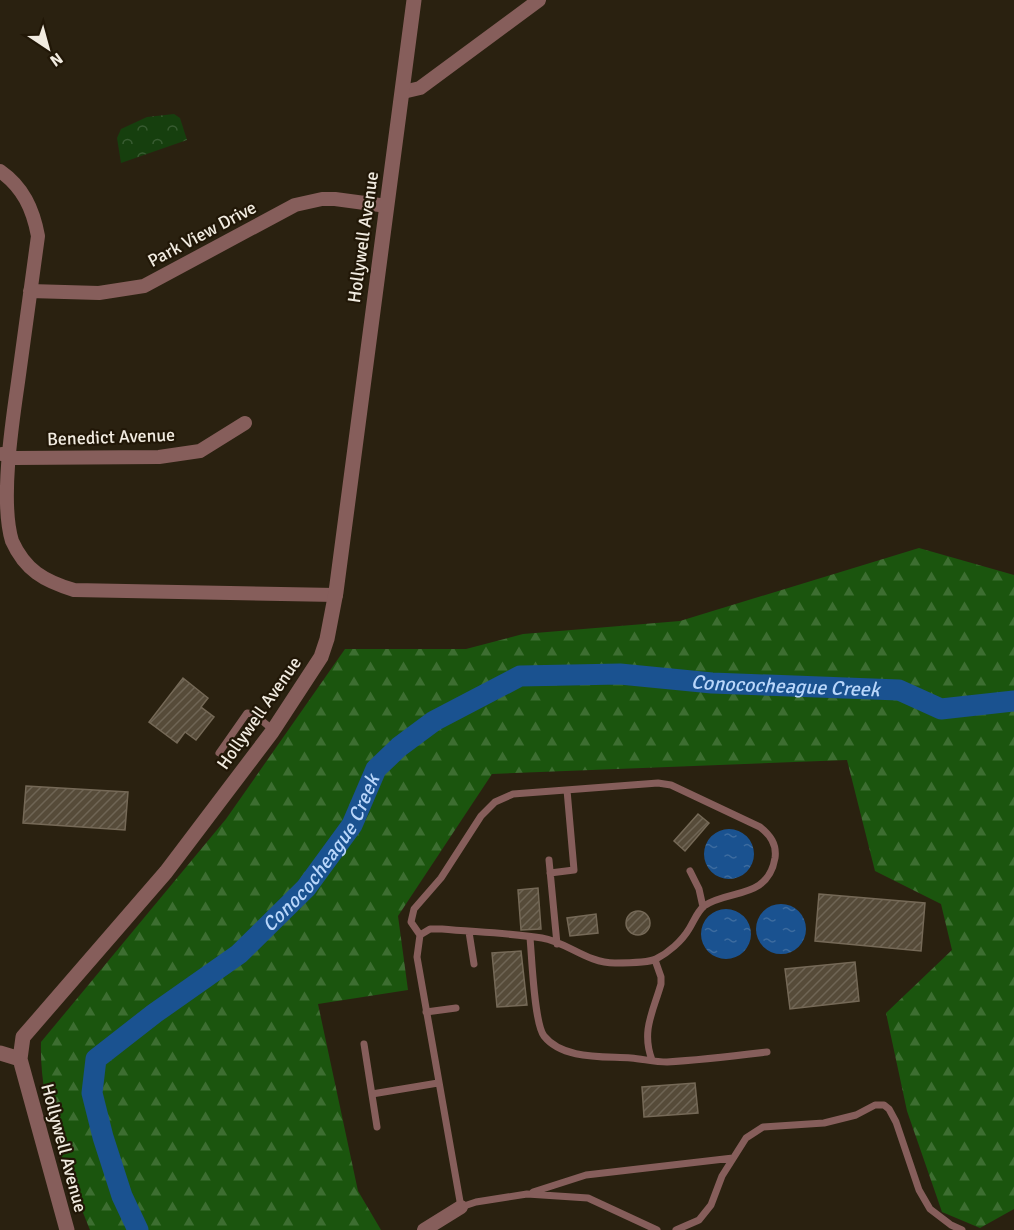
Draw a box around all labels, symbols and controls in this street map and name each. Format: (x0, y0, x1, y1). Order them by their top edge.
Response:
north arrow (18, 18, 78, 78)
text: N (46, 48, 67, 71)
street label: Hollywell Avenue (343, 170, 383, 304)
street label: Park View Drive (144, 196, 260, 272)
street label: Benedict Avenue (47, 424, 175, 450)
street label: Hollywell Avenue (212, 652, 306, 774)
water label: Conococheague Creek (690, 669, 882, 702)
water label: Conococheague Creek (257, 769, 385, 937)
street label: Hollywell Avenue (36, 1081, 92, 1215)

